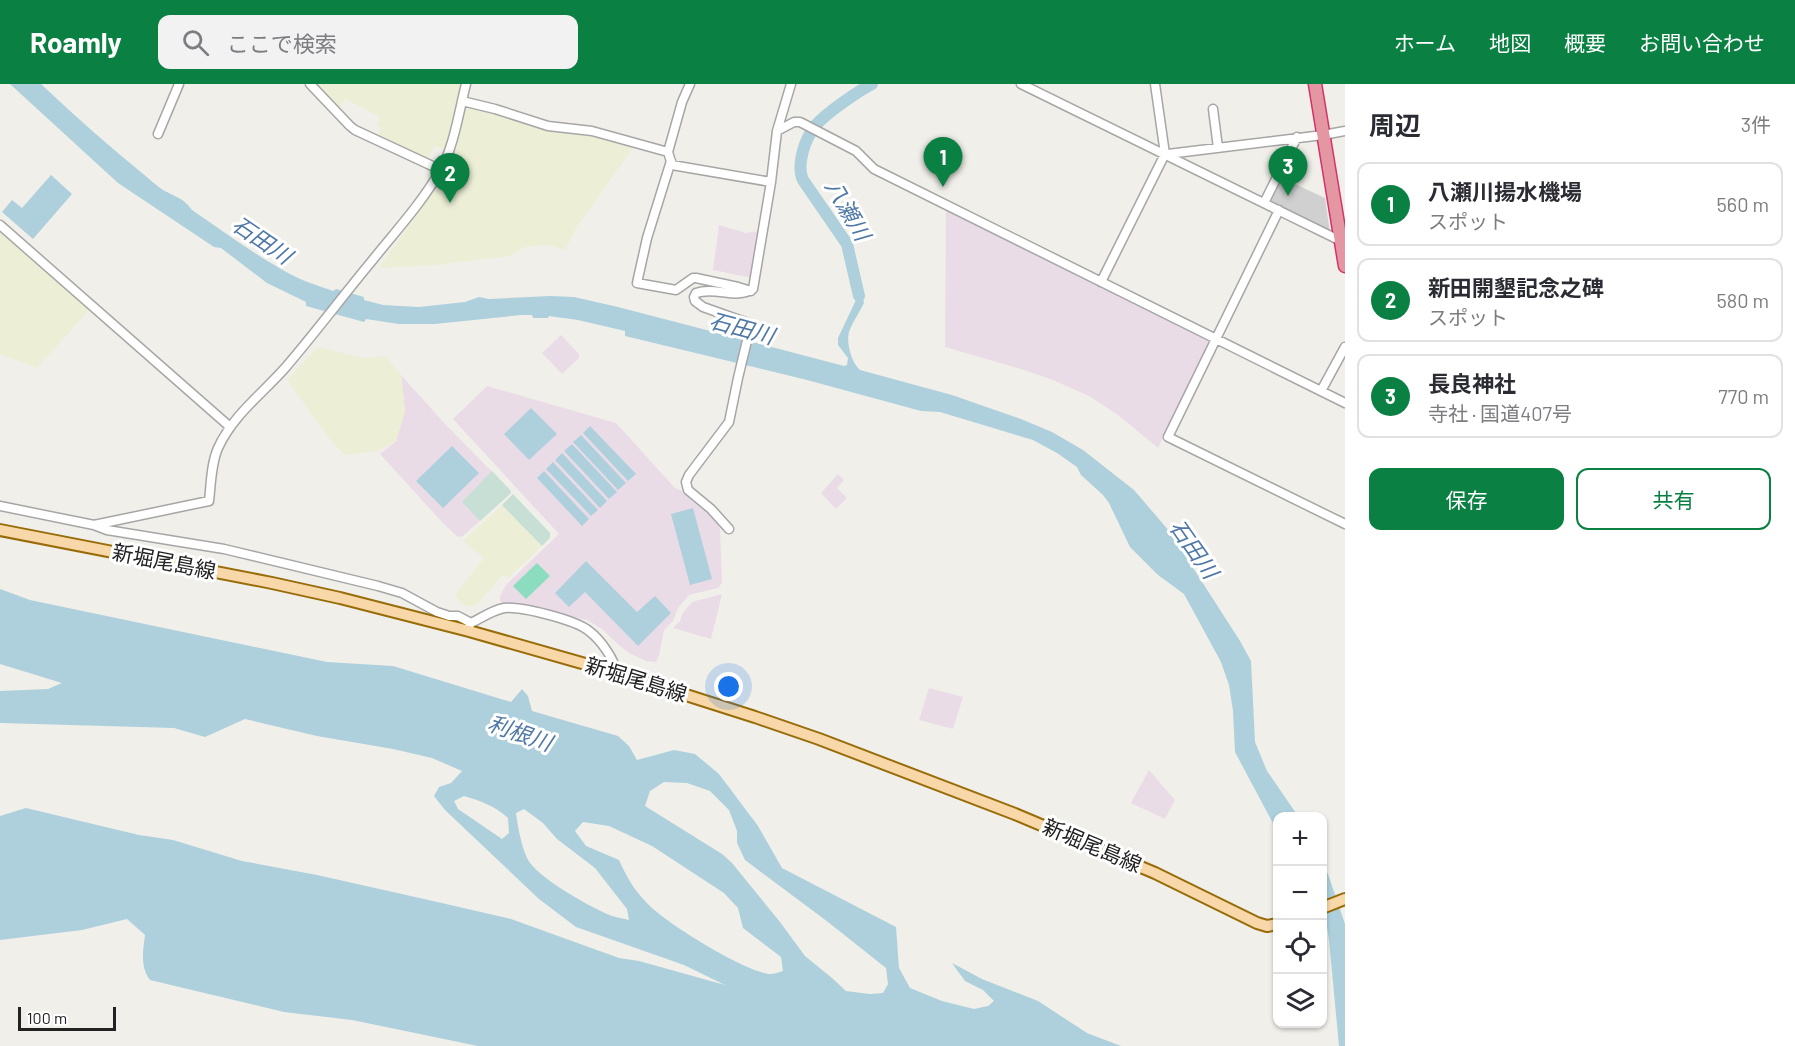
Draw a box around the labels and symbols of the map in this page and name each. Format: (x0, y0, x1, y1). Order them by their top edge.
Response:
pin: 1 (924, 138, 962, 187)
pin: 3 (1268, 147, 1308, 196)
pin: 2 (430, 154, 470, 203)
water label: 八瀬川 (821, 174, 878, 246)
water label: 石田川 (228, 210, 299, 270)
water label: 石田川 (707, 306, 779, 349)
water label: 石田川 (1165, 514, 1226, 585)
street label: 新堀尾島線 (110, 538, 218, 583)
street label: 新堀尾島線 (583, 651, 690, 706)
your location (714, 672, 743, 701)
water label: 利根川 (485, 709, 558, 756)
street label: 新堀尾島線 (1039, 813, 1146, 877)
scale bar (18, 1004, 116, 1032)

